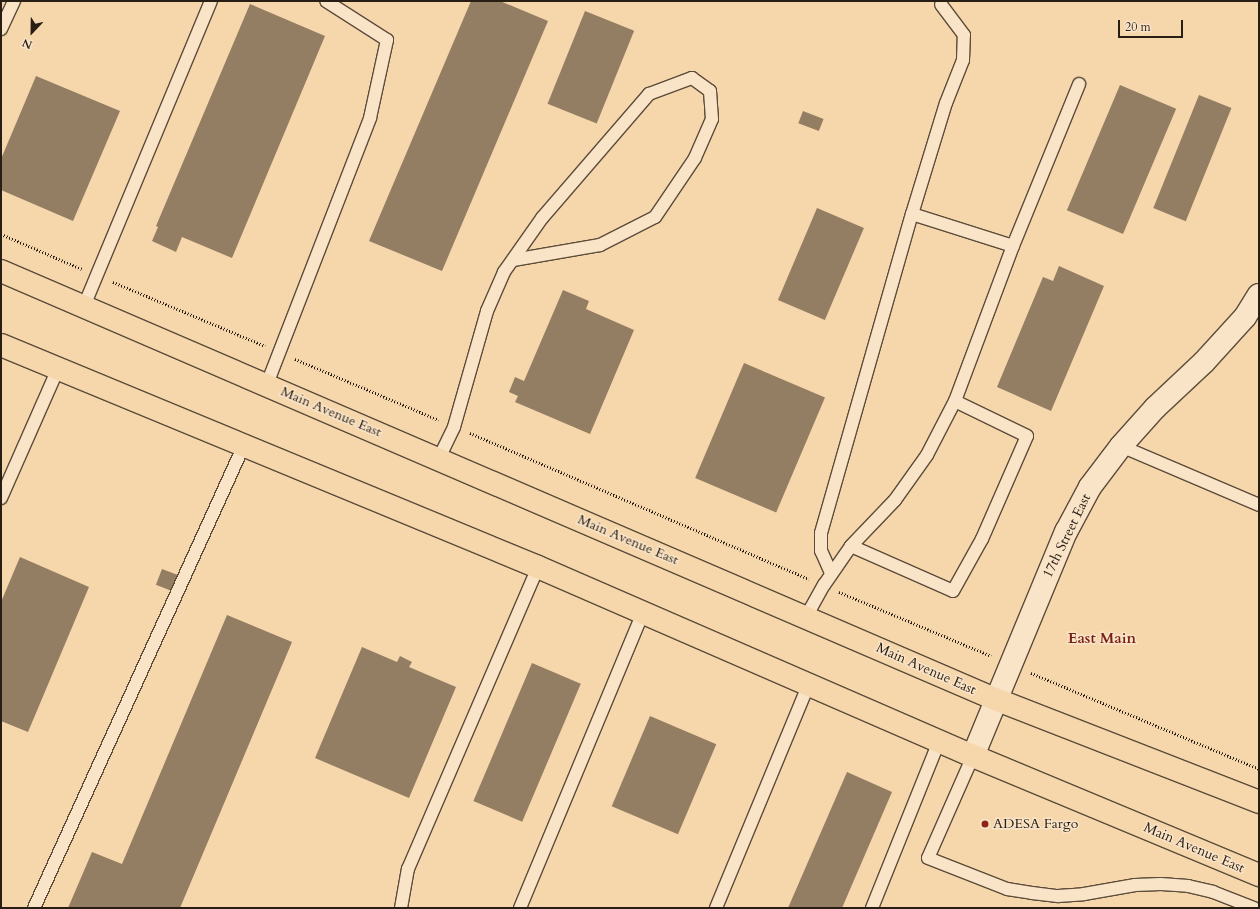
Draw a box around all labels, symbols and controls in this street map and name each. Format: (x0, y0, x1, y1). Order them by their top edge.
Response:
north arrow (12, 12, 52, 52)
scale bar (1120, 12, 1185, 38)
text: 20 m (1125, 19, 1151, 35)
text: N (20, 35, 35, 52)
street label: Main Avenue East (278, 383, 384, 441)
street label: 17th Street East (1039, 491, 1095, 581)
street label: Main Avenue East (575, 511, 681, 569)
district label: East Main (1068, 630, 1136, 648)
street label: Main Avenue East (873, 639, 979, 699)
place label: ADESA Fargo (993, 816, 1078, 832)
marker: ADESA Fargo (980, 819, 990, 829)
street label: Main Avenue East (1141, 819, 1247, 877)

